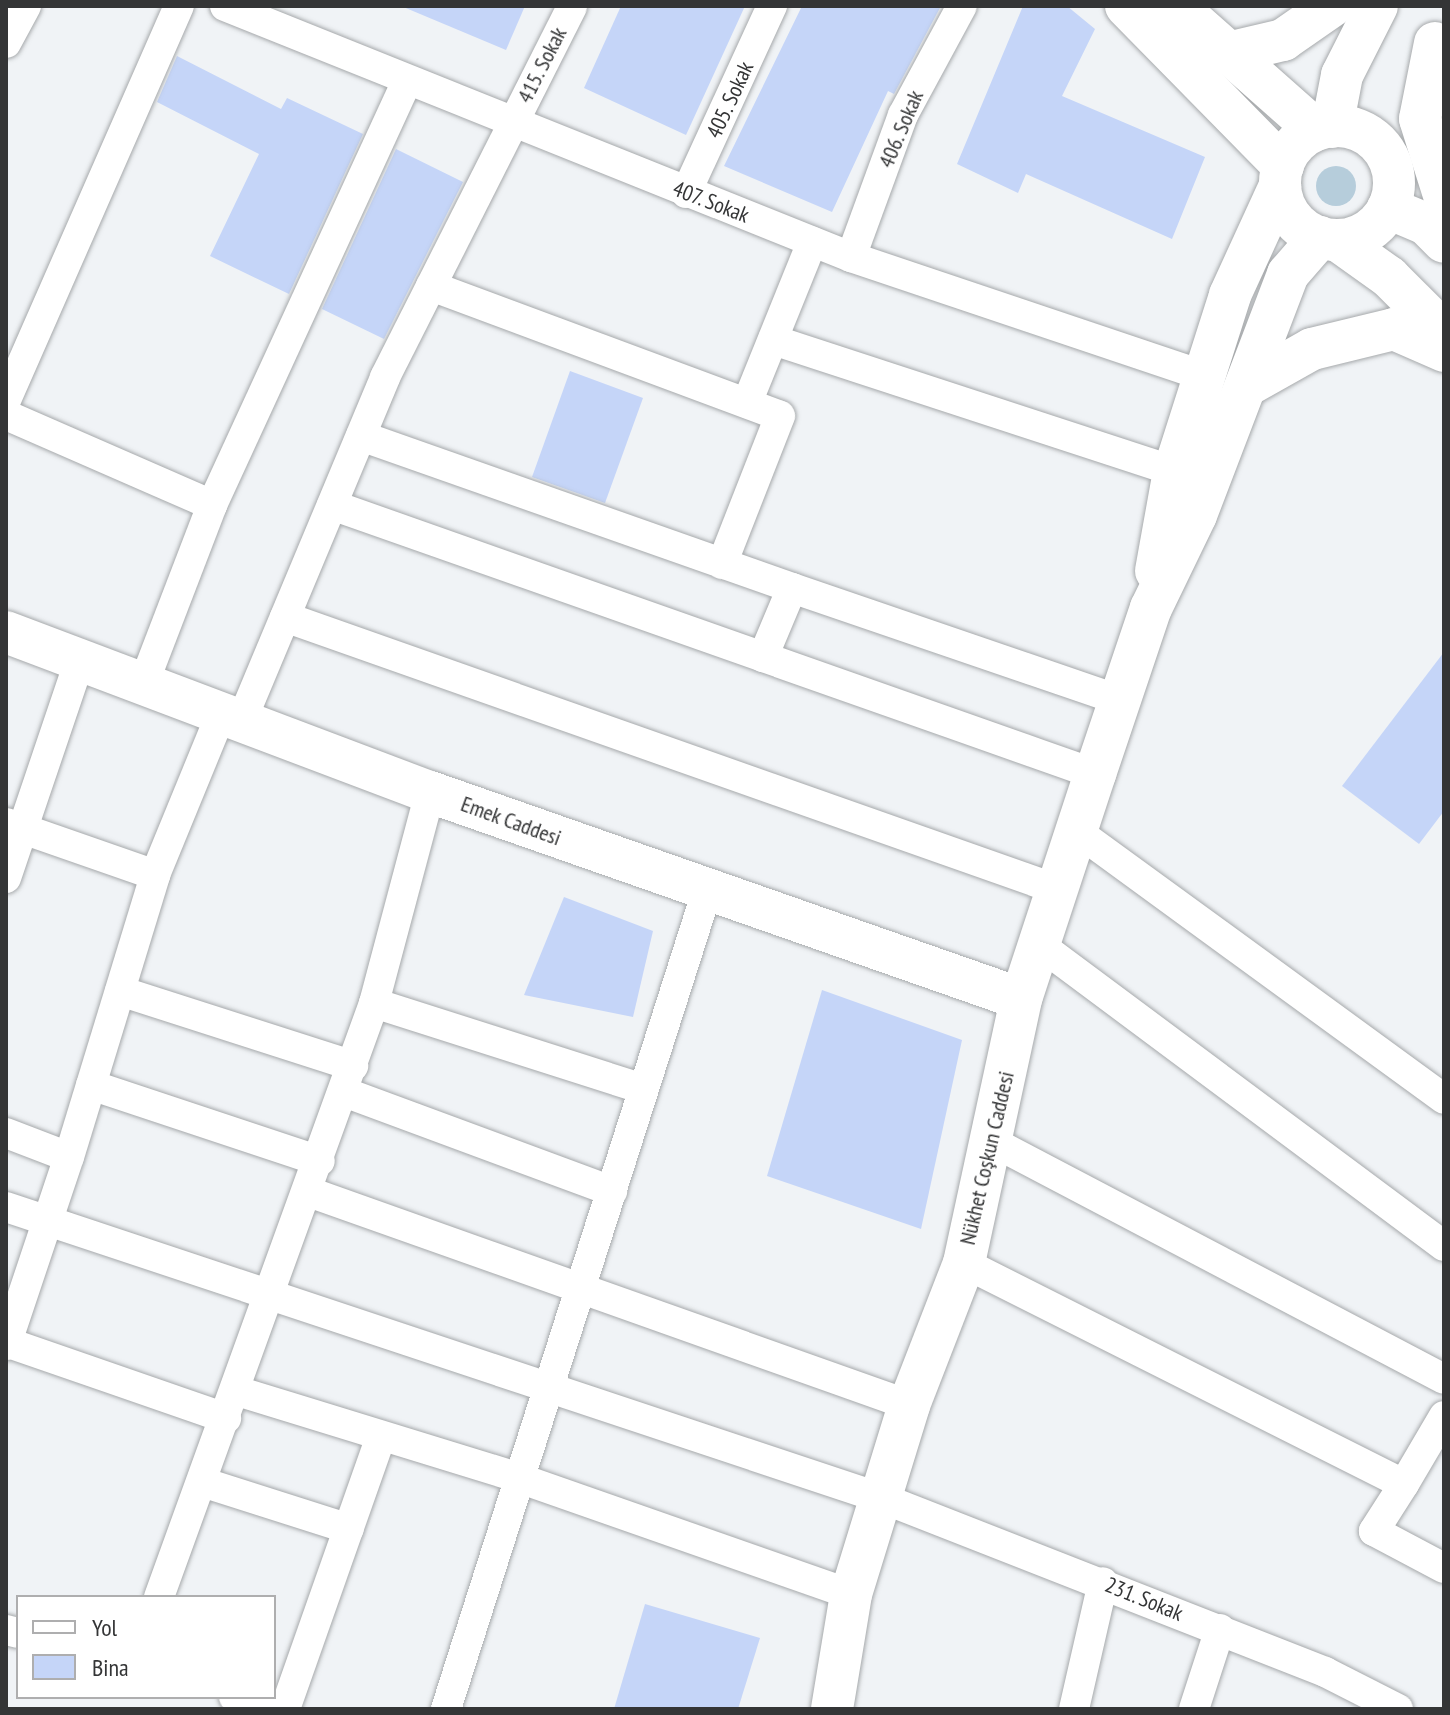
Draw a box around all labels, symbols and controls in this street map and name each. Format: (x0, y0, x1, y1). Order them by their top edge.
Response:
street label: 415. Sokak (511, 22, 573, 108)
street label: 405. Sokak (700, 57, 760, 143)
street label: 406. Sokak (873, 86, 929, 172)
street label: 407. Sokak (668, 175, 754, 229)
street label: Emek Caddesi (457, 791, 565, 851)
street label: Nükhet Coşkun Caddesi (954, 1069, 1020, 1247)
street label: 231. Sokak (1101, 1571, 1187, 1627)
legend (16, 1595, 276, 1699)
text: Yol (92, 1612, 117, 1643)
text: Bina (92, 1652, 129, 1683)

